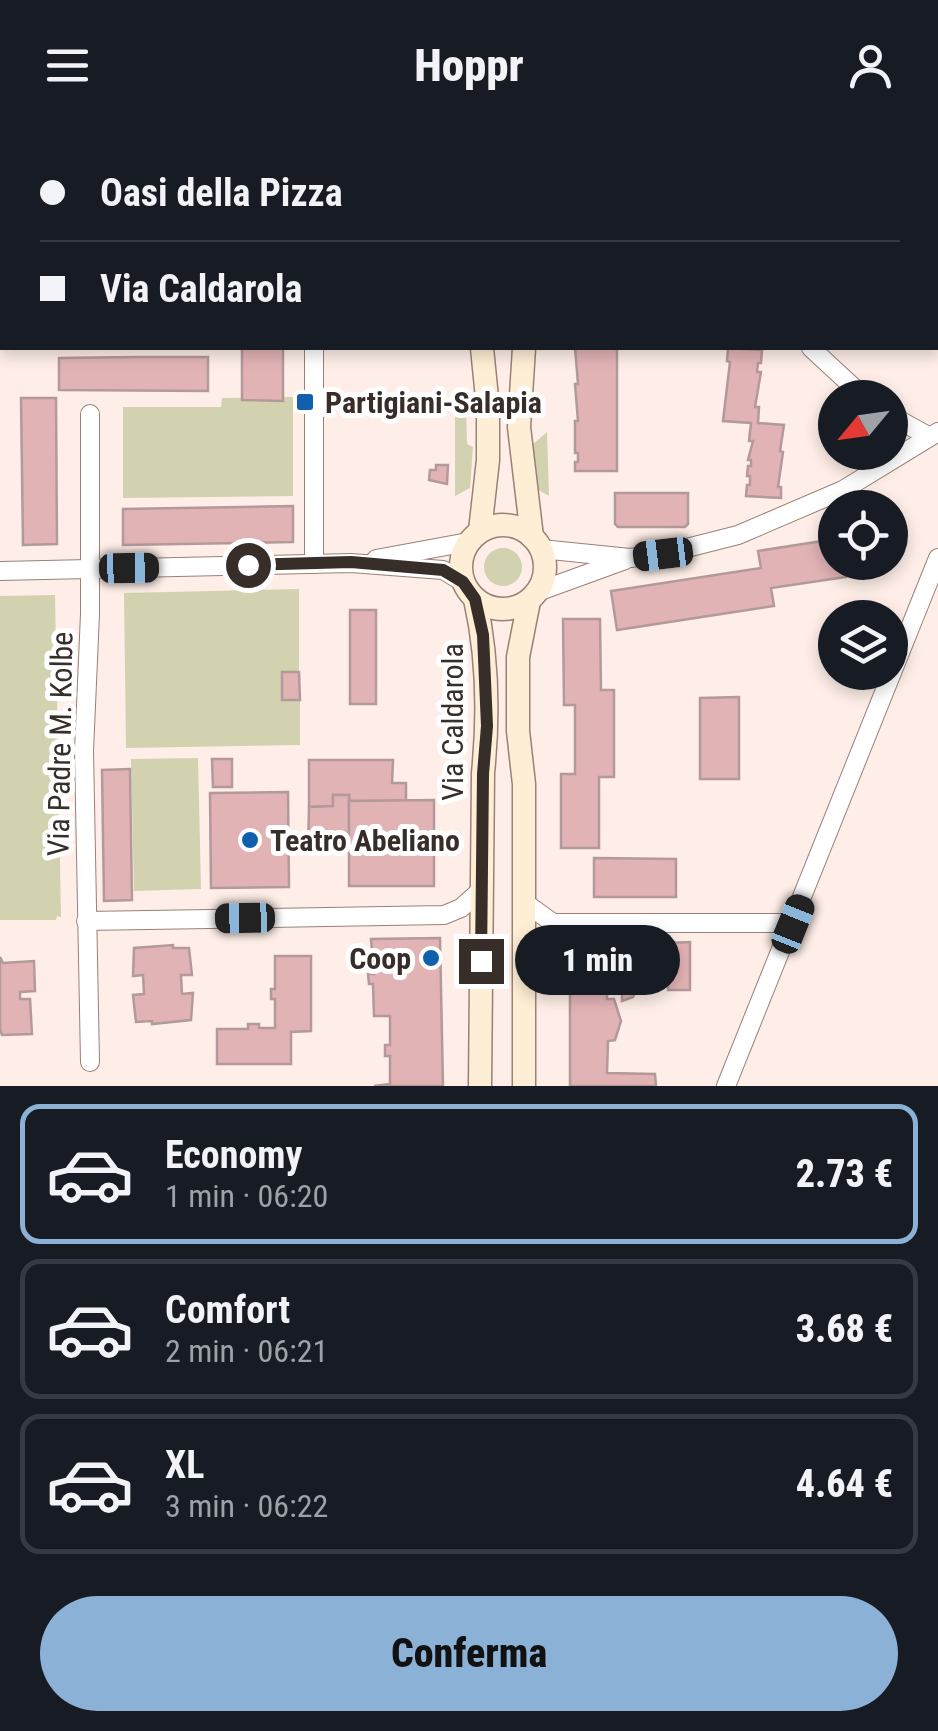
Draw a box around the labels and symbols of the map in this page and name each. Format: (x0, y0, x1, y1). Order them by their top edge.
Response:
north arrow (818, 380, 908, 470)
place label: Partigiani-Salapia (325, 385, 542, 420)
marker: Partigiani-Salapia (294, 391, 316, 413)
car (631, 535, 695, 573)
route start (226, 543, 271, 588)
car (99, 552, 159, 584)
street label: Via Padre M. Kolbe (41, 631, 79, 857)
street label: Via Caldarola (435, 643, 470, 801)
place label: Teatro Abeliano (270, 823, 460, 858)
marker: Teatro Abeliano (239, 829, 261, 851)
car (768, 891, 818, 957)
car (215, 902, 275, 934)
callout: 1 min (516, 926, 681, 996)
route end (459, 939, 504, 984)
place label: Coop (349, 941, 411, 976)
marker: Coop (420, 947, 442, 969)

